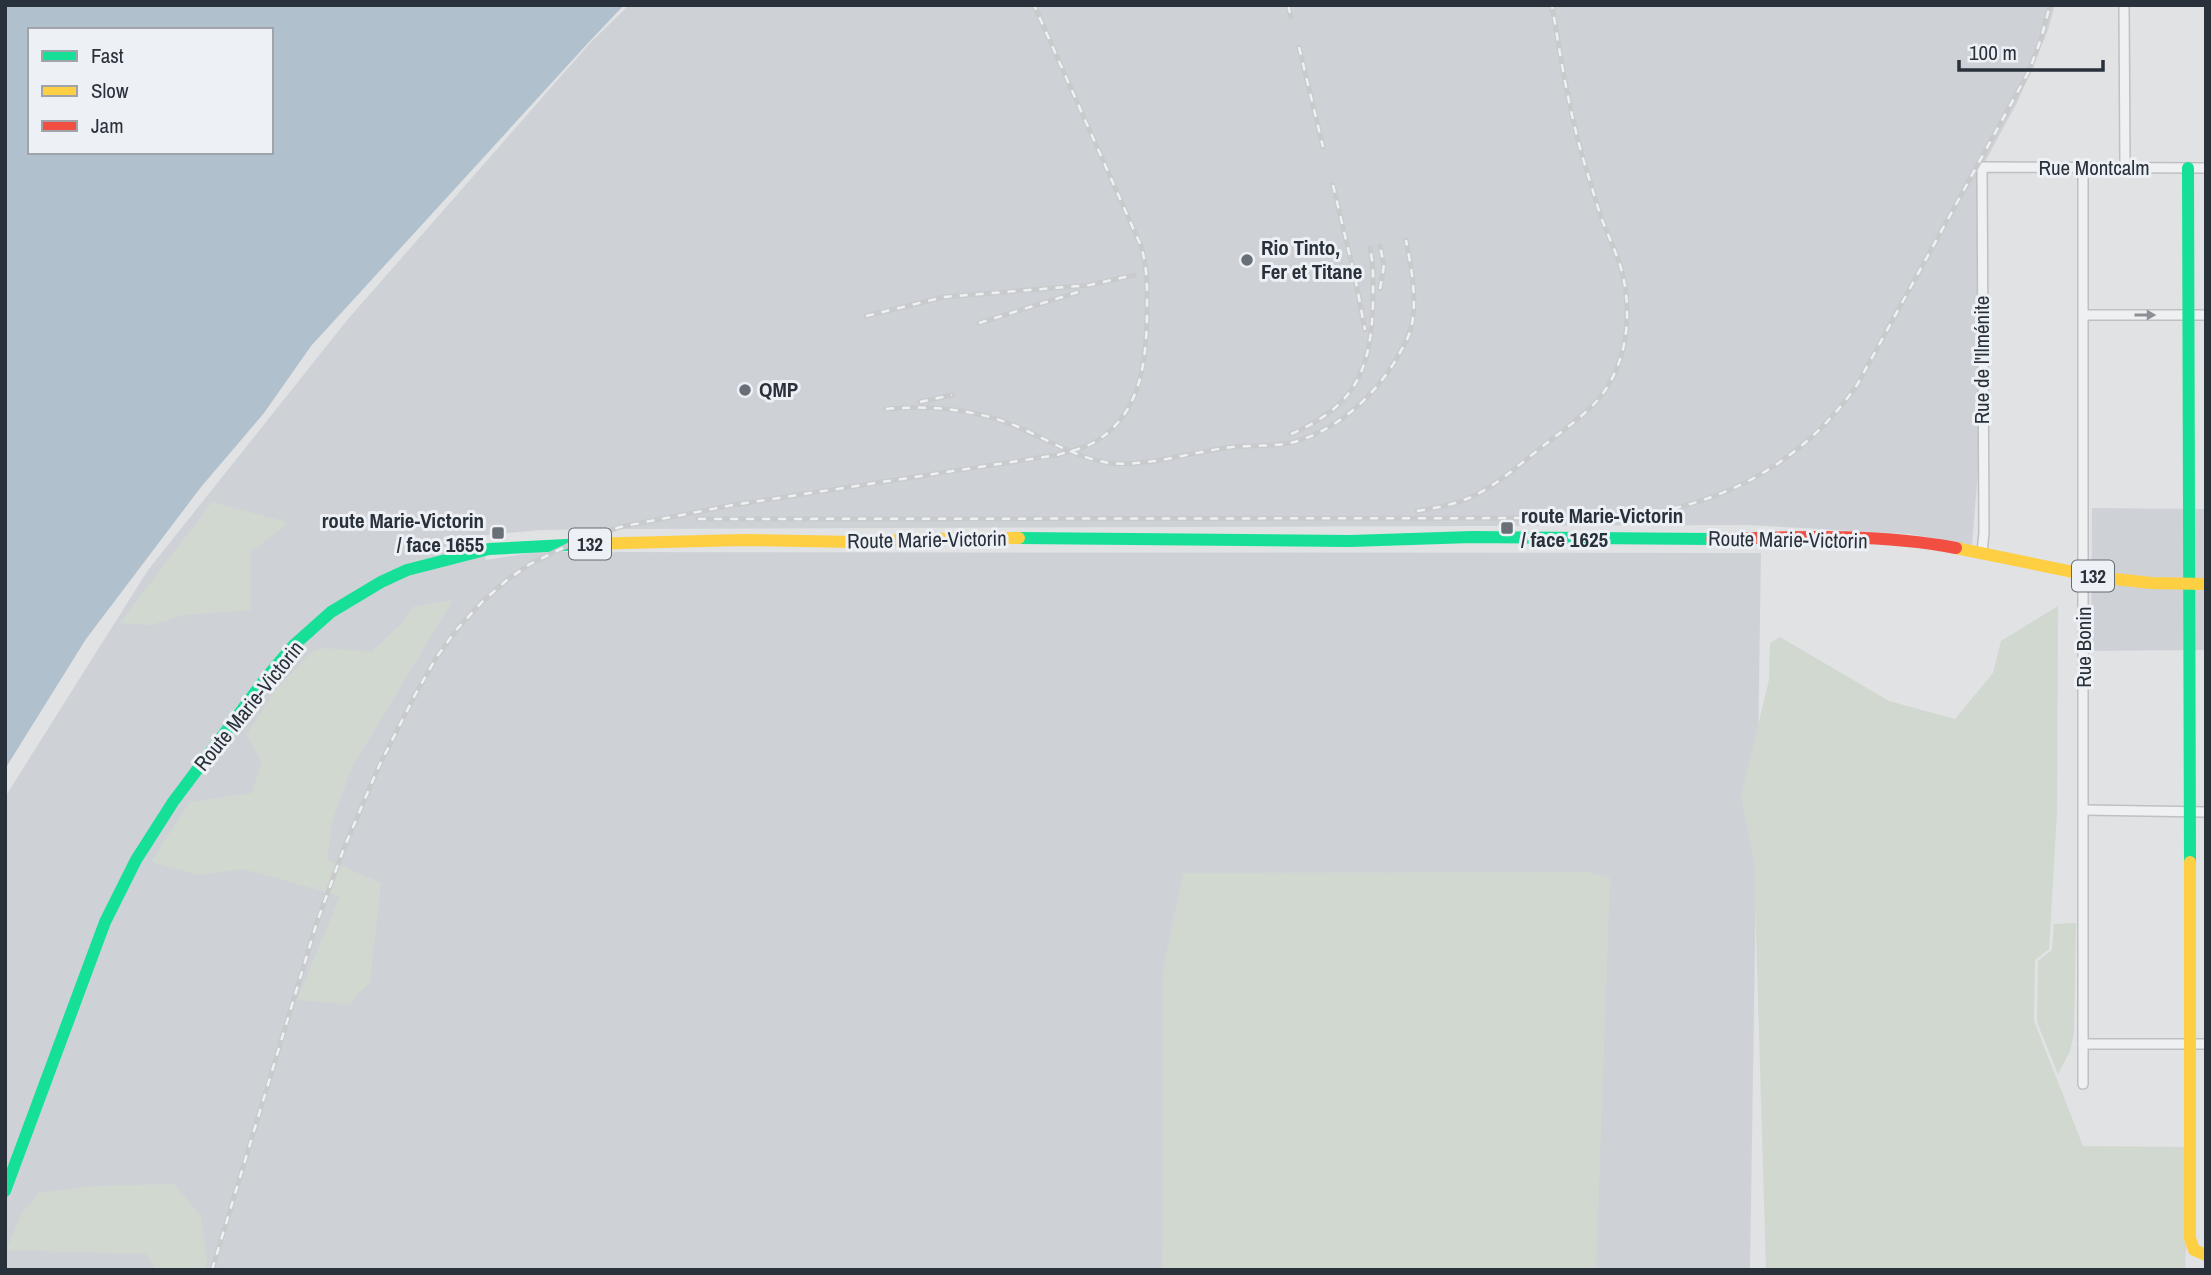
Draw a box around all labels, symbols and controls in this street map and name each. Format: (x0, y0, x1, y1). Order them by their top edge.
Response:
legend (28, 28, 273, 154)
scale bar (1959, 28, 2102, 72)
text: 100 m (1969, 38, 2017, 67)
text: Fast (91, 41, 124, 70)
text: Slow (91, 76, 129, 105)
text: Jam (91, 111, 124, 140)
street label: Rue Montcalm (2038, 153, 2150, 182)
place label: Rio Tinto, Fer et Titane (1261, 233, 1362, 286)
marker: Rio Tinto, Fer et Titane (1239, 252, 1255, 268)
street label: Rue de l'Ilménite (1967, 296, 1996, 424)
one-way arrow (2134, 309, 2156, 321)
place label: QMP (759, 375, 798, 404)
marker: QMP (737, 382, 753, 398)
place label: route Marie-Victorin / face 1625 (1521, 501, 1683, 554)
place label: route Marie-Victorin / face 1655 (322, 506, 484, 559)
marker: route Marie-Victorin / face 1625 (1499, 520, 1515, 536)
street label: Route Marie-Victorin (847, 524, 1007, 555)
street label: Route Marie-Victorin (1708, 524, 1868, 555)
marker: route Marie-Victorin / face 1655 (490, 525, 506, 541)
road number: 132 (569, 528, 611, 559)
road number: 132 (2072, 561, 2114, 592)
street label: Rue Bonin (2069, 606, 2098, 688)
street label: Route Marie-Victorin (187, 635, 310, 777)

